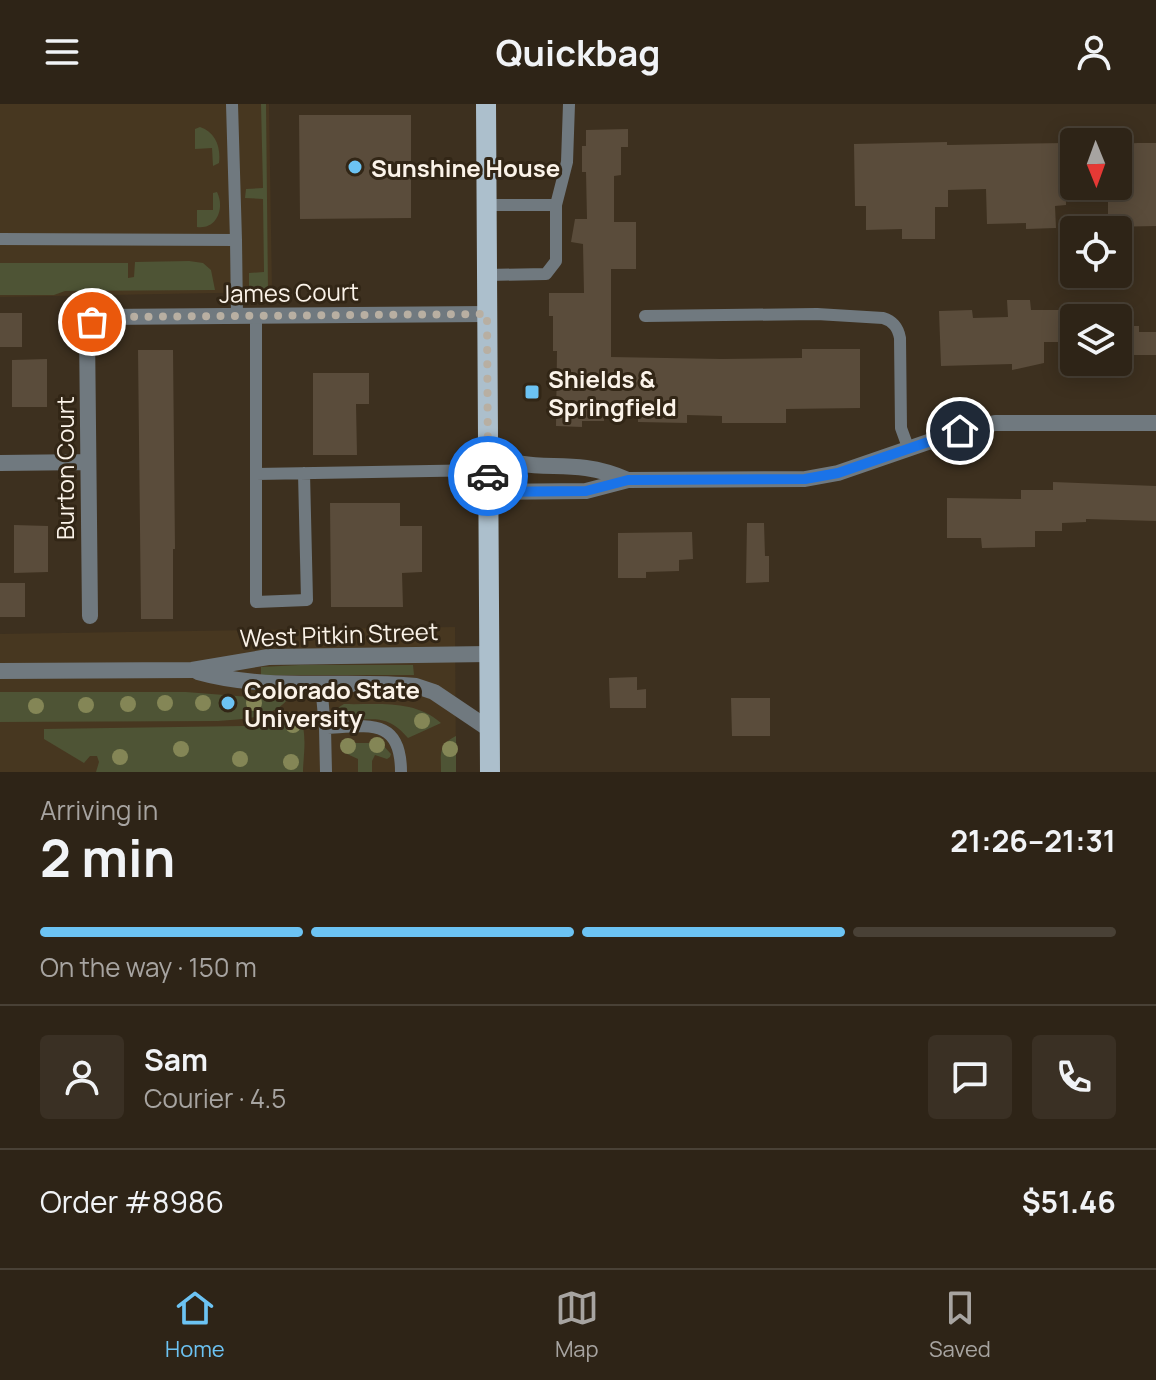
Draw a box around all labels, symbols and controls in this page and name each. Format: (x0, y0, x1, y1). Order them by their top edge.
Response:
text: Quickbag (496, 28, 660, 77)
icon: menu (40, 30, 84, 74)
icon: person (1072, 30, 1116, 74)
north arrow (1060, 128, 1132, 200)
map controls (1060, 128, 1132, 376)
place label: Sunshine House (371, 151, 560, 184)
marker: Sunshine House (346, 158, 364, 176)
button: locate (1060, 216, 1132, 288)
street label: James Court (219, 274, 359, 310)
pin (58, 288, 126, 356)
icon: bag (70, 300, 114, 344)
button: layers (1060, 304, 1132, 376)
place label: Shields & Springfield (548, 362, 677, 423)
marker: Shields & Springfield (523, 383, 541, 401)
street label: Burton Court (48, 396, 81, 540)
pin (926, 397, 994, 465)
icon: home (938, 409, 982, 453)
courier (448, 436, 528, 516)
icon: car (466, 454, 510, 498)
street label: West Pitkin Street (239, 614, 439, 654)
place label: Colorado State University (244, 673, 420, 734)
marker: Colorado State University (219, 694, 237, 712)
text: Arriving in (40, 792, 158, 828)
text: 21:26–21:31 (950, 820, 1116, 861)
text: 2 min (40, 822, 175, 893)
text: On the way · 150 m (40, 949, 257, 985)
button: person (40, 1035, 124, 1119)
button: chat (928, 1035, 1012, 1119)
button: phone (1032, 1035, 1116, 1119)
text: Sam (144, 1039, 208, 1080)
text: Courier · 4.5 (144, 1080, 286, 1116)
text: Order #8986 (40, 1181, 224, 1222)
text: $51.46 (1022, 1181, 1116, 1222)
tab: Home (165, 1286, 225, 1364)
tab: Map (555, 1286, 599, 1364)
tab: Saved (929, 1286, 991, 1364)

